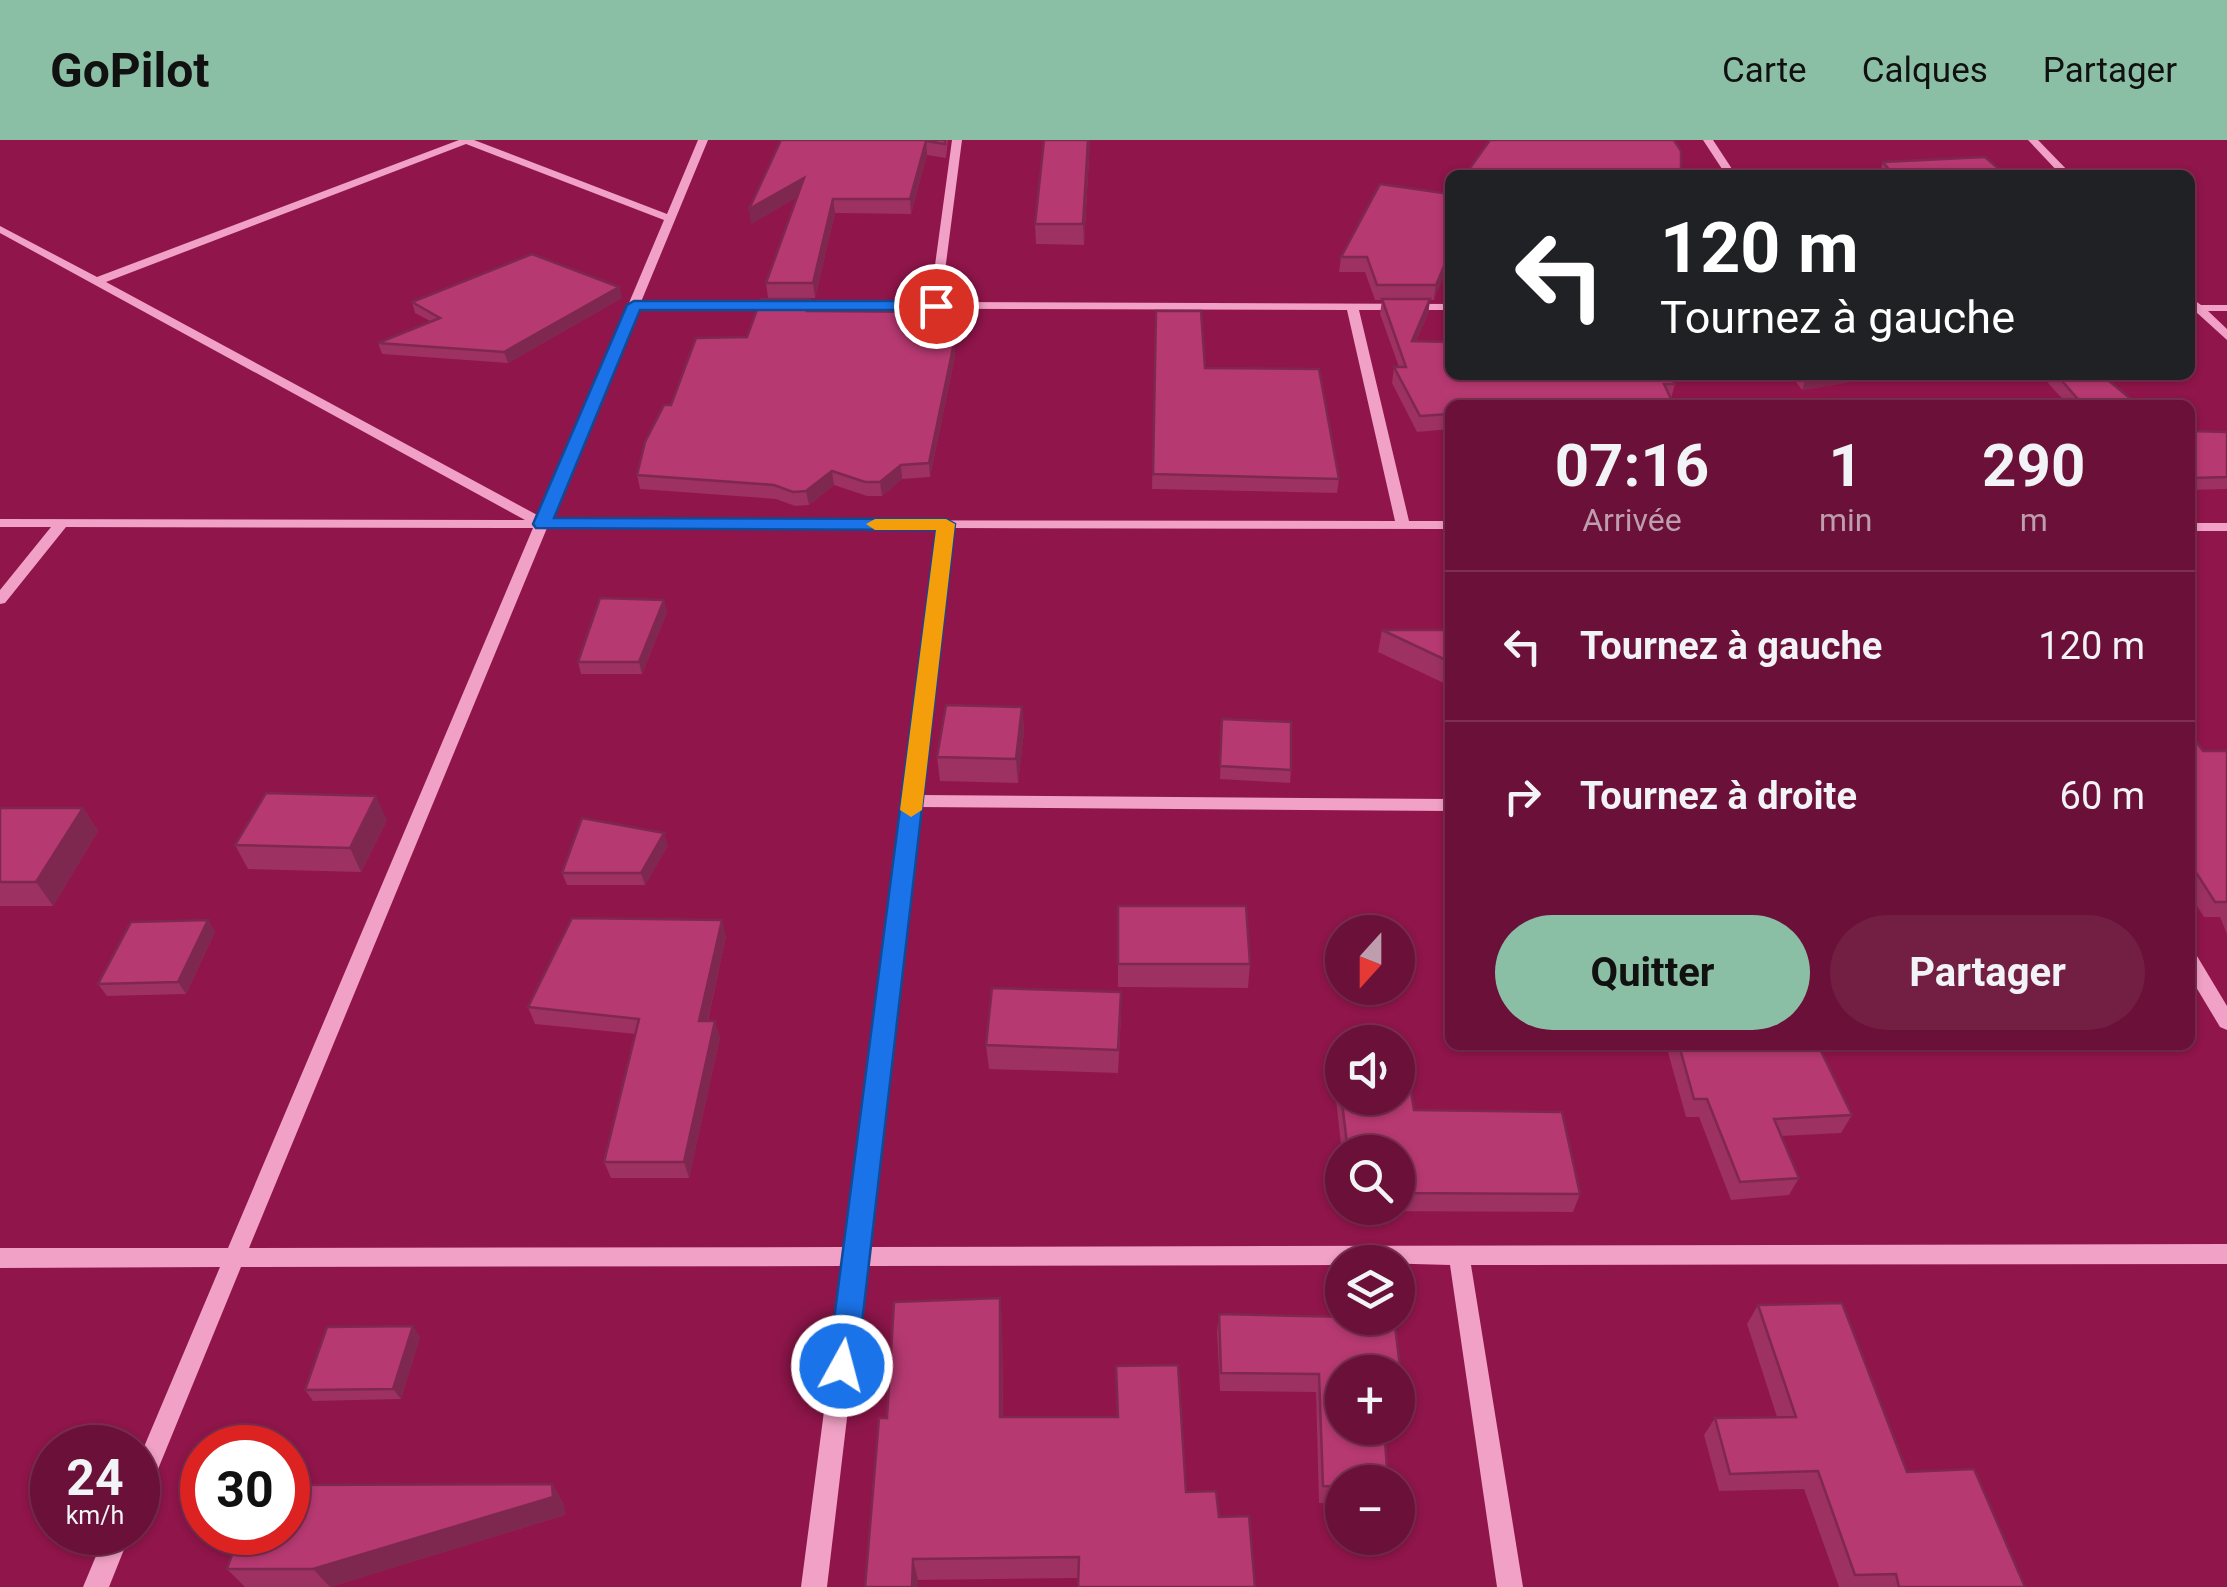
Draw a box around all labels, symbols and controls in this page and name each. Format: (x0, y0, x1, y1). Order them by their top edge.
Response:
text: GoPilot (50, 42, 210, 99)
text: Carte (1722, 50, 1807, 91)
text: Calques (1862, 50, 1988, 91)
text: Partager (2043, 50, 2177, 91)
text: 120 m (1660, 207, 1859, 289)
icon: left (1495, 210, 1625, 340)
pin (894, 264, 979, 349)
icon: arrive (909, 279, 964, 334)
text: Tournez à gauche (1660, 291, 2015, 344)
text: 07:16 (1555, 430, 1709, 501)
text: 1 (1828, 430, 1863, 501)
text: 290 (1982, 430, 2085, 501)
text: Arrivée (1582, 501, 1682, 539)
text: min (1819, 501, 1872, 539)
text: m (2020, 501, 2048, 539)
icon: left (1495, 619, 1550, 674)
text: Tournez à gauche (1580, 624, 1882, 668)
text: 120 m (2038, 624, 2145, 668)
icon: right (1495, 769, 1550, 824)
text: Tournez à droite (1580, 774, 1857, 818)
text: 60 m (2060, 774, 2145, 818)
north arrow (1325, 915, 1415, 1005)
map controls (1325, 915, 1415, 1555)
button: Quitter (1495, 915, 1810, 1030)
button: Partager (1830, 915, 2145, 1030)
button: sound (1325, 1025, 1415, 1115)
button: search (1325, 1135, 1415, 1225)
button: layers (1325, 1245, 1415, 1335)
position arrow (790, 1314, 894, 1418)
button: + (1325, 1355, 1415, 1445)
speed limit sign: 30 (180, 1425, 310, 1555)
text: 24 (66, 1449, 124, 1507)
button: − (1325, 1465, 1415, 1555)
text: km/h (66, 1501, 124, 1530)

